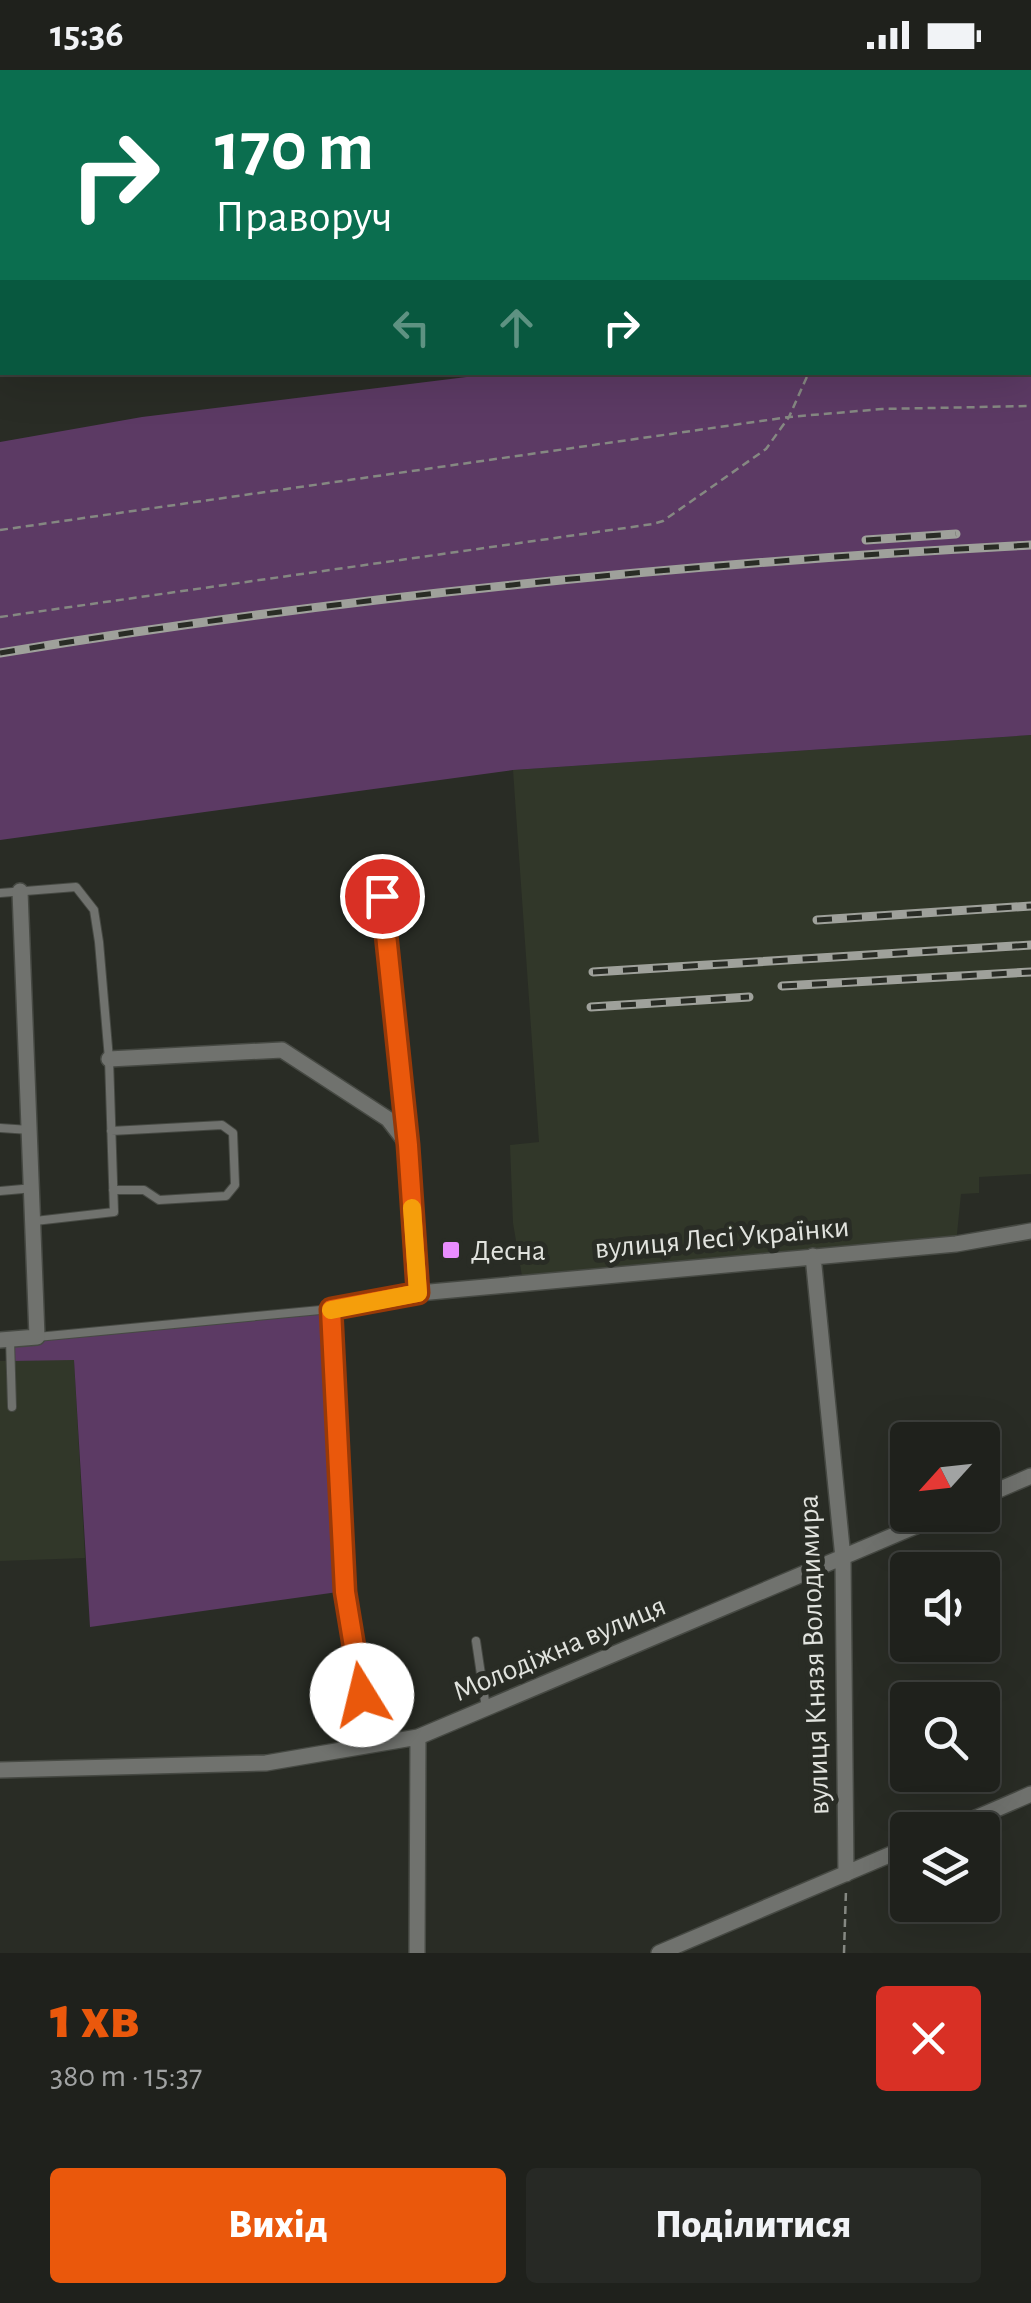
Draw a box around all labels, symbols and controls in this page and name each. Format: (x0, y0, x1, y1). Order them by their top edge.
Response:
text: 15:36 (50, 16, 124, 54)
icon: right (50, 110, 180, 240)
text: 170 m (215, 113, 374, 183)
text: Праворуч (215, 195, 393, 240)
icon: left (384, 300, 439, 355)
icon: ahead (489, 300, 544, 355)
icon: right (594, 300, 649, 355)
pin (340, 854, 425, 939)
icon: arrive (355, 869, 410, 924)
street label: вулиця Лесі Українки (593, 1212, 851, 1264)
place label: Десна (471, 1236, 546, 1266)
marker: Десна (440, 1239, 462, 1261)
north arrow (890, 1422, 1000, 1532)
map controls (890, 1422, 1000, 1922)
street label: вулиця Князя Володимира (793, 1494, 835, 1816)
button: sound (890, 1552, 1000, 1662)
street label: Молодіжна вулиця (449, 1591, 670, 1707)
position arrow (310, 1643, 414, 1747)
button: search (890, 1682, 1000, 1792)
button: layers (890, 1812, 1000, 1922)
button: close (876, 1986, 981, 2091)
text: 1 хв (50, 1989, 140, 2049)
text: 380 m · 15:37 (50, 2060, 202, 2092)
button: Вихід (50, 2168, 506, 2283)
button: Поділитися (526, 2168, 981, 2283)

